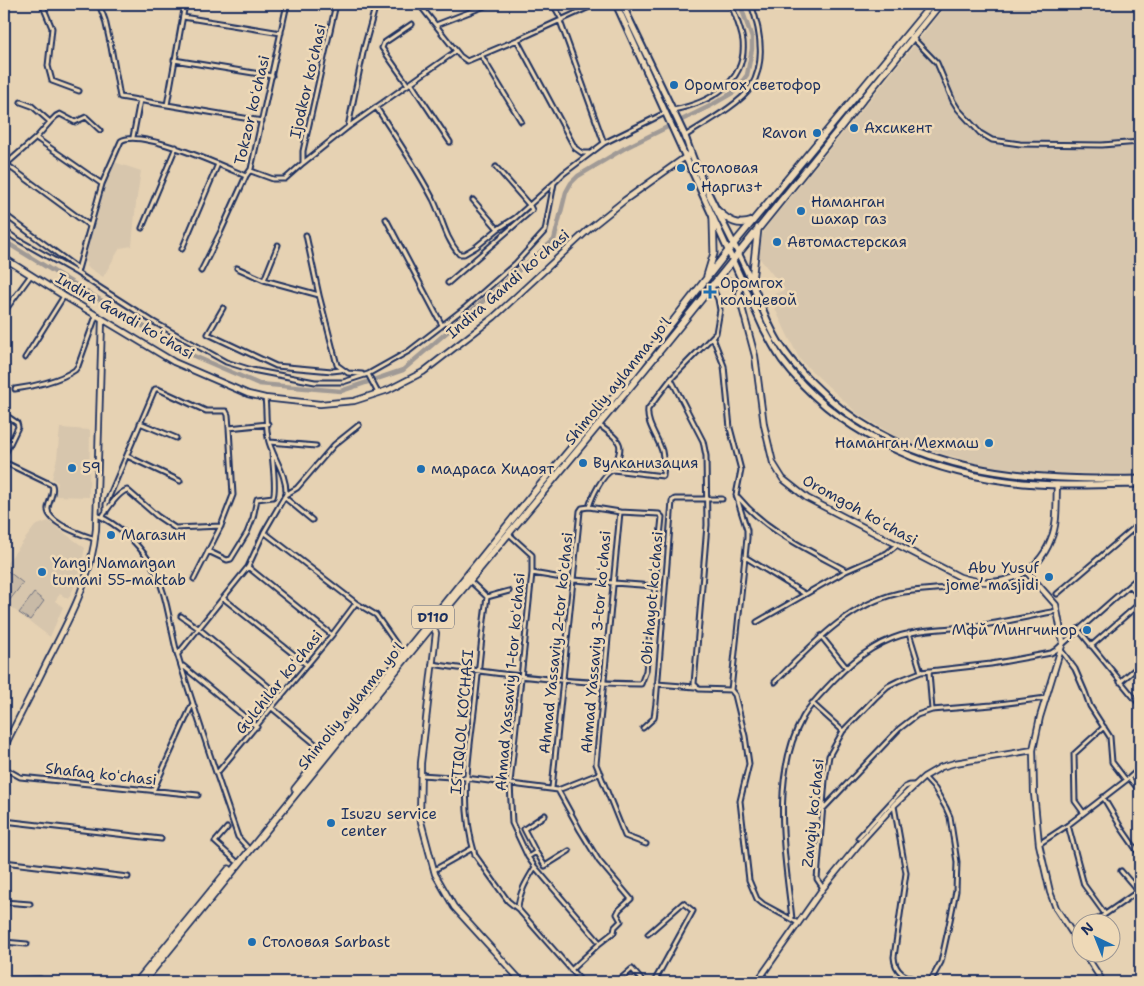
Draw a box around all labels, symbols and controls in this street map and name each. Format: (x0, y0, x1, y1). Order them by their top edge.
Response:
street label: Ijodkor koʻchasi (285, 22, 331, 140)
street label: Tokzor koʻchasi (230, 53, 274, 167)
place label: Оромгох светофор (684, 75, 821, 95)
marker: Оромгох светофор (668, 79, 680, 91)
place label: Ахсикент (864, 118, 932, 138)
marker: Ахсикент (848, 122, 860, 134)
place label: Ravon (762, 123, 807, 143)
marker: Ravon (811, 127, 823, 139)
place label: Столовая (691, 158, 758, 178)
marker: Столовая (675, 162, 687, 174)
place label: Наргиз+ (701, 177, 763, 197)
marker: Наргиз+ (685, 181, 697, 193)
place label: Наманган шахар газ (811, 192, 887, 229)
marker: Наманган шахар газ (795, 205, 807, 217)
street label: Indira Gandi koʻchasi (442, 225, 574, 343)
place label: Автомастерская (787, 232, 907, 252)
marker: Автомастерская (771, 236, 783, 248)
street label: Indira Gandi koʻchasi (52, 268, 198, 364)
place label: Оромгох кольцевой (720, 273, 797, 310)
marker: Оромгох кольцевой (704, 286, 716, 298)
street label: Shimoliy aylanma yoʻl (560, 313, 676, 449)
place label: Наманган Мехмаш (835, 433, 979, 453)
marker: Наманган Мехмаш (983, 437, 995, 449)
place label: Вулканизация (593, 453, 699, 473)
marker: Вулканизация (577, 457, 589, 469)
place label: 59 (82, 458, 101, 478)
place label: мадраса Хидоят (431, 459, 555, 479)
marker: 59 (66, 462, 78, 474)
marker: мадраса Хидоят (415, 463, 427, 475)
street label: Oromgoh koʻchasi (799, 470, 921, 550)
place label: Магазин (121, 525, 186, 545)
marker: Магазин (105, 529, 117, 541)
street label: Ahmad Yassaviy 3-tor koʻchasi (576, 530, 616, 754)
street label: Obi hayot koʻchasi (636, 530, 668, 666)
street label: Ahmad Yassaviy 2-tor koʻchasi (534, 531, 578, 755)
place label: Yangi Namangan tumani 55-maktab (52, 553, 186, 590)
place label: Abu Yusuf jome’ masjidi (945, 558, 1040, 595)
marker: Yangi Namangan tumani 55-maktab (36, 566, 48, 578)
marker: Abu Yusuf jome’ masjidi (1043, 571, 1055, 583)
street label: Ahmad Yassaviy 1-tor koʻchasi (490, 572, 530, 792)
road number: D110 (412, 606, 454, 628)
place label: Мфй Мингчинор (952, 620, 1077, 640)
marker: Мфй Мингчинор (1081, 624, 1093, 636)
street label: Gulchilar koʻchasi (231, 626, 327, 738)
street label: Shimoliy aylanma yoʻl (293, 638, 409, 774)
street label: ISTIQLOL KO‘CHASI (446, 649, 478, 795)
street label: Shafaq koʻchasi (44, 758, 158, 790)
street label: Zavqiy koʻchasi (797, 758, 829, 868)
place label: Isuzu service center (341, 804, 437, 841)
marker: Isuzu service center (325, 817, 337, 829)
north arrow (1072, 914, 1122, 964)
text: N (1077, 918, 1097, 939)
place label: Столовая Sarbast (262, 932, 390, 952)
marker: Столовая Sarbast (246, 936, 258, 948)

